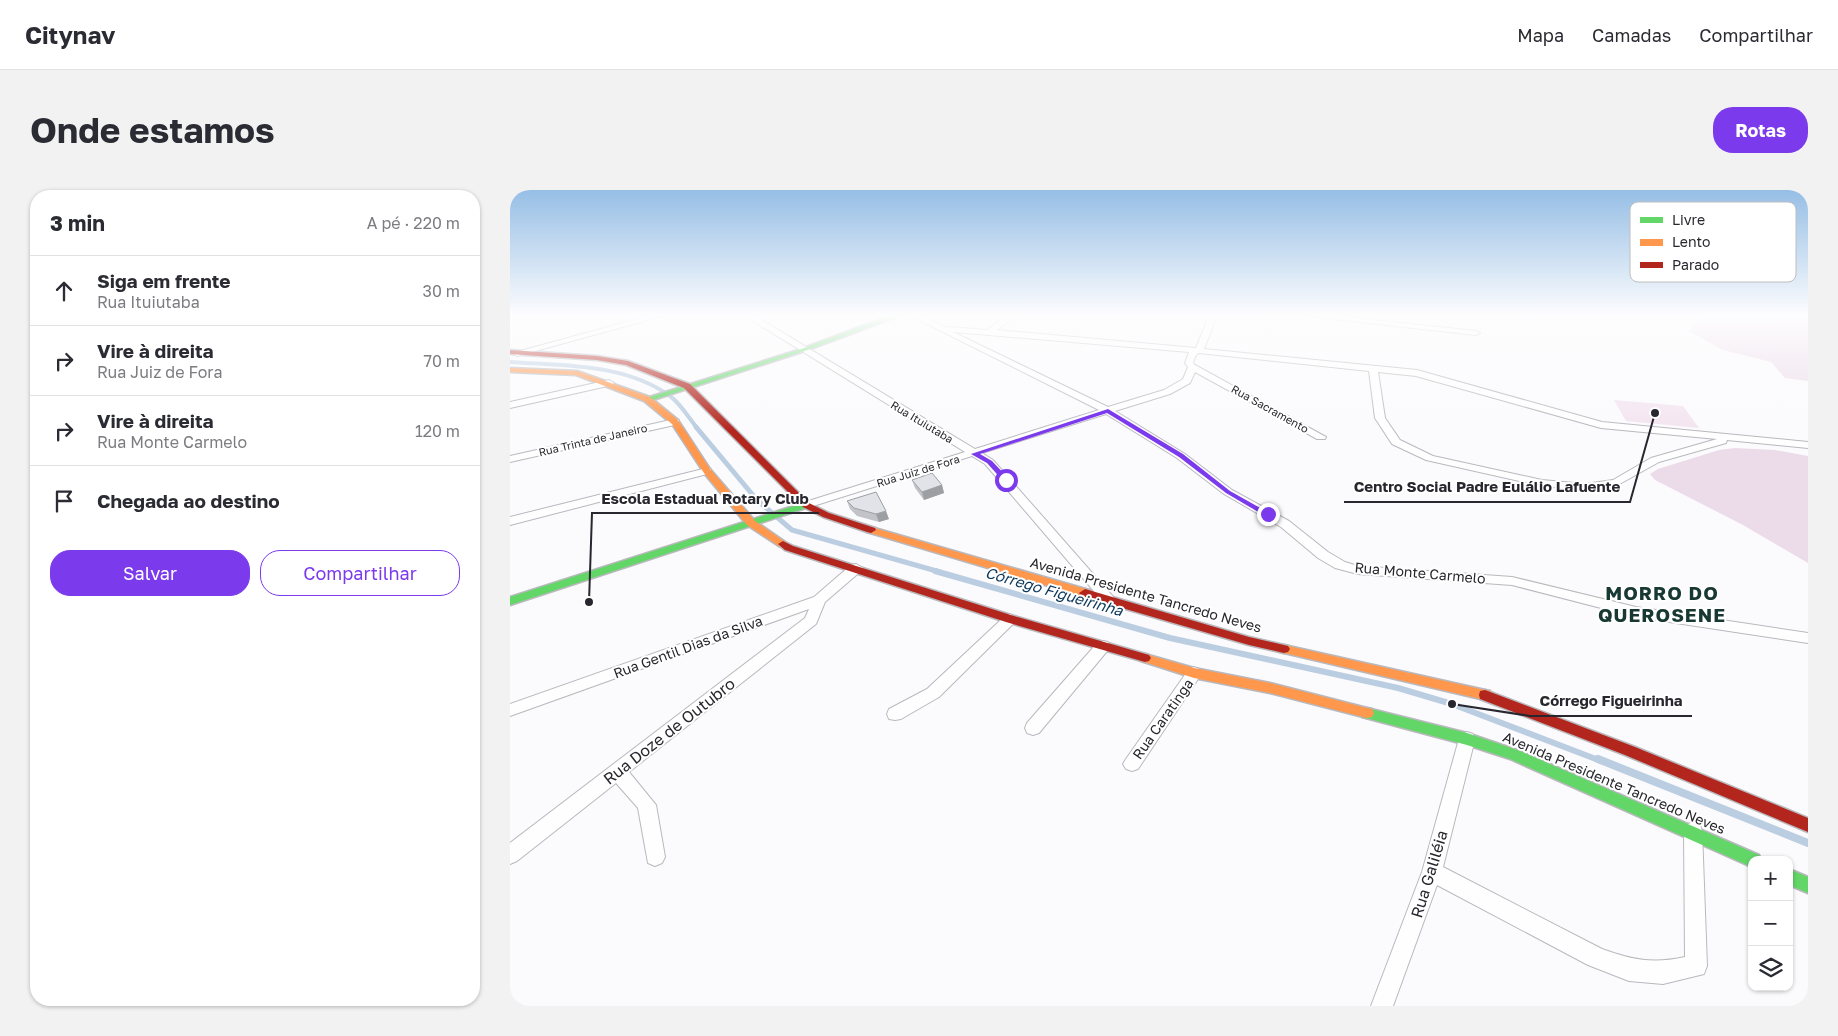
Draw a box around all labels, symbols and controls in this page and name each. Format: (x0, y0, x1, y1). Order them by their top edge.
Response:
text: Citynav (25, 20, 115, 49)
text: Mapa (1517, 24, 1564, 46)
text: Camadas (1592, 24, 1671, 46)
text: Compartilhar (1699, 24, 1813, 46)
button: Rotas (1713, 107, 1808, 153)
text: Onde estamos (30, 109, 275, 151)
legend (1630, 202, 1796, 282)
text: 3 min (50, 210, 105, 236)
text: Livre (1672, 211, 1705, 228)
text: A pé · 220 m (367, 213, 460, 233)
text: Lento (1672, 233, 1710, 250)
text: Parado (1672, 256, 1719, 273)
text: Siga em frente (97, 269, 231, 292)
icon: ahead (50, 277, 78, 305)
text: 30 m (423, 281, 460, 301)
text: Rua Ituiutaba (97, 292, 200, 312)
text: Vire à direita (97, 339, 214, 362)
icon: right (50, 347, 78, 375)
text: 70 m (423, 351, 460, 371)
text: Rua Juiz de Fora (97, 362, 223, 382)
street label: Rua Sacramento (1229, 382, 1311, 435)
street label: Rua Ituiutaba (889, 398, 956, 445)
text: Vire à direita (97, 409, 214, 432)
icon: right (50, 417, 78, 445)
text: 120 m (415, 421, 460, 441)
street label: Rua Trinta de Janeiro (537, 421, 649, 458)
text: Rua Monte Carmelo (97, 432, 247, 452)
street label: Rua Juiz de Fora (875, 452, 961, 489)
route start (995, 469, 1018, 492)
callout: Centro Social Padre Eulálio Lafuente (1344, 472, 1630, 502)
text: Centro Social Padre Eulálio Lafuente (1354, 477, 1620, 495)
callout: Escola Estadual Rotary Club (592, 483, 819, 513)
icon: arrive (50, 487, 78, 515)
text: Chegada ao destino (97, 489, 280, 512)
text: Escola Estadual Rotary Club (601, 489, 809, 507)
route end (1257, 503, 1280, 526)
button: Salvar (50, 550, 250, 596)
button: Compartilhar (260, 550, 460, 596)
street label: Avenida Presidente Tancredo Neves (1028, 553, 1264, 636)
street label: Rua Monte Carmelo (1354, 558, 1486, 587)
water label: Córrego Figueirinha (983, 563, 1126, 620)
district label: MORRO DO QUEROSENE (1598, 581, 1726, 626)
street label: Rua Gentil Dias da Silva (611, 612, 765, 681)
street label: Rua Doze de Outubro (599, 673, 739, 789)
street label: Rua Caratinga (1129, 675, 1197, 762)
callout: Córrego Figueirinha (1530, 686, 1692, 716)
text: Córrego Figueirinha (1540, 691, 1683, 709)
street label: Avenida Presidente Tancredo Neves (1500, 728, 1728, 837)
street label: Rua Galiléia (1406, 828, 1452, 920)
map controls (1748, 856, 1793, 991)
button: + (1748, 856, 1793, 901)
button: − (1748, 901, 1793, 946)
button: layers (1748, 946, 1793, 991)

